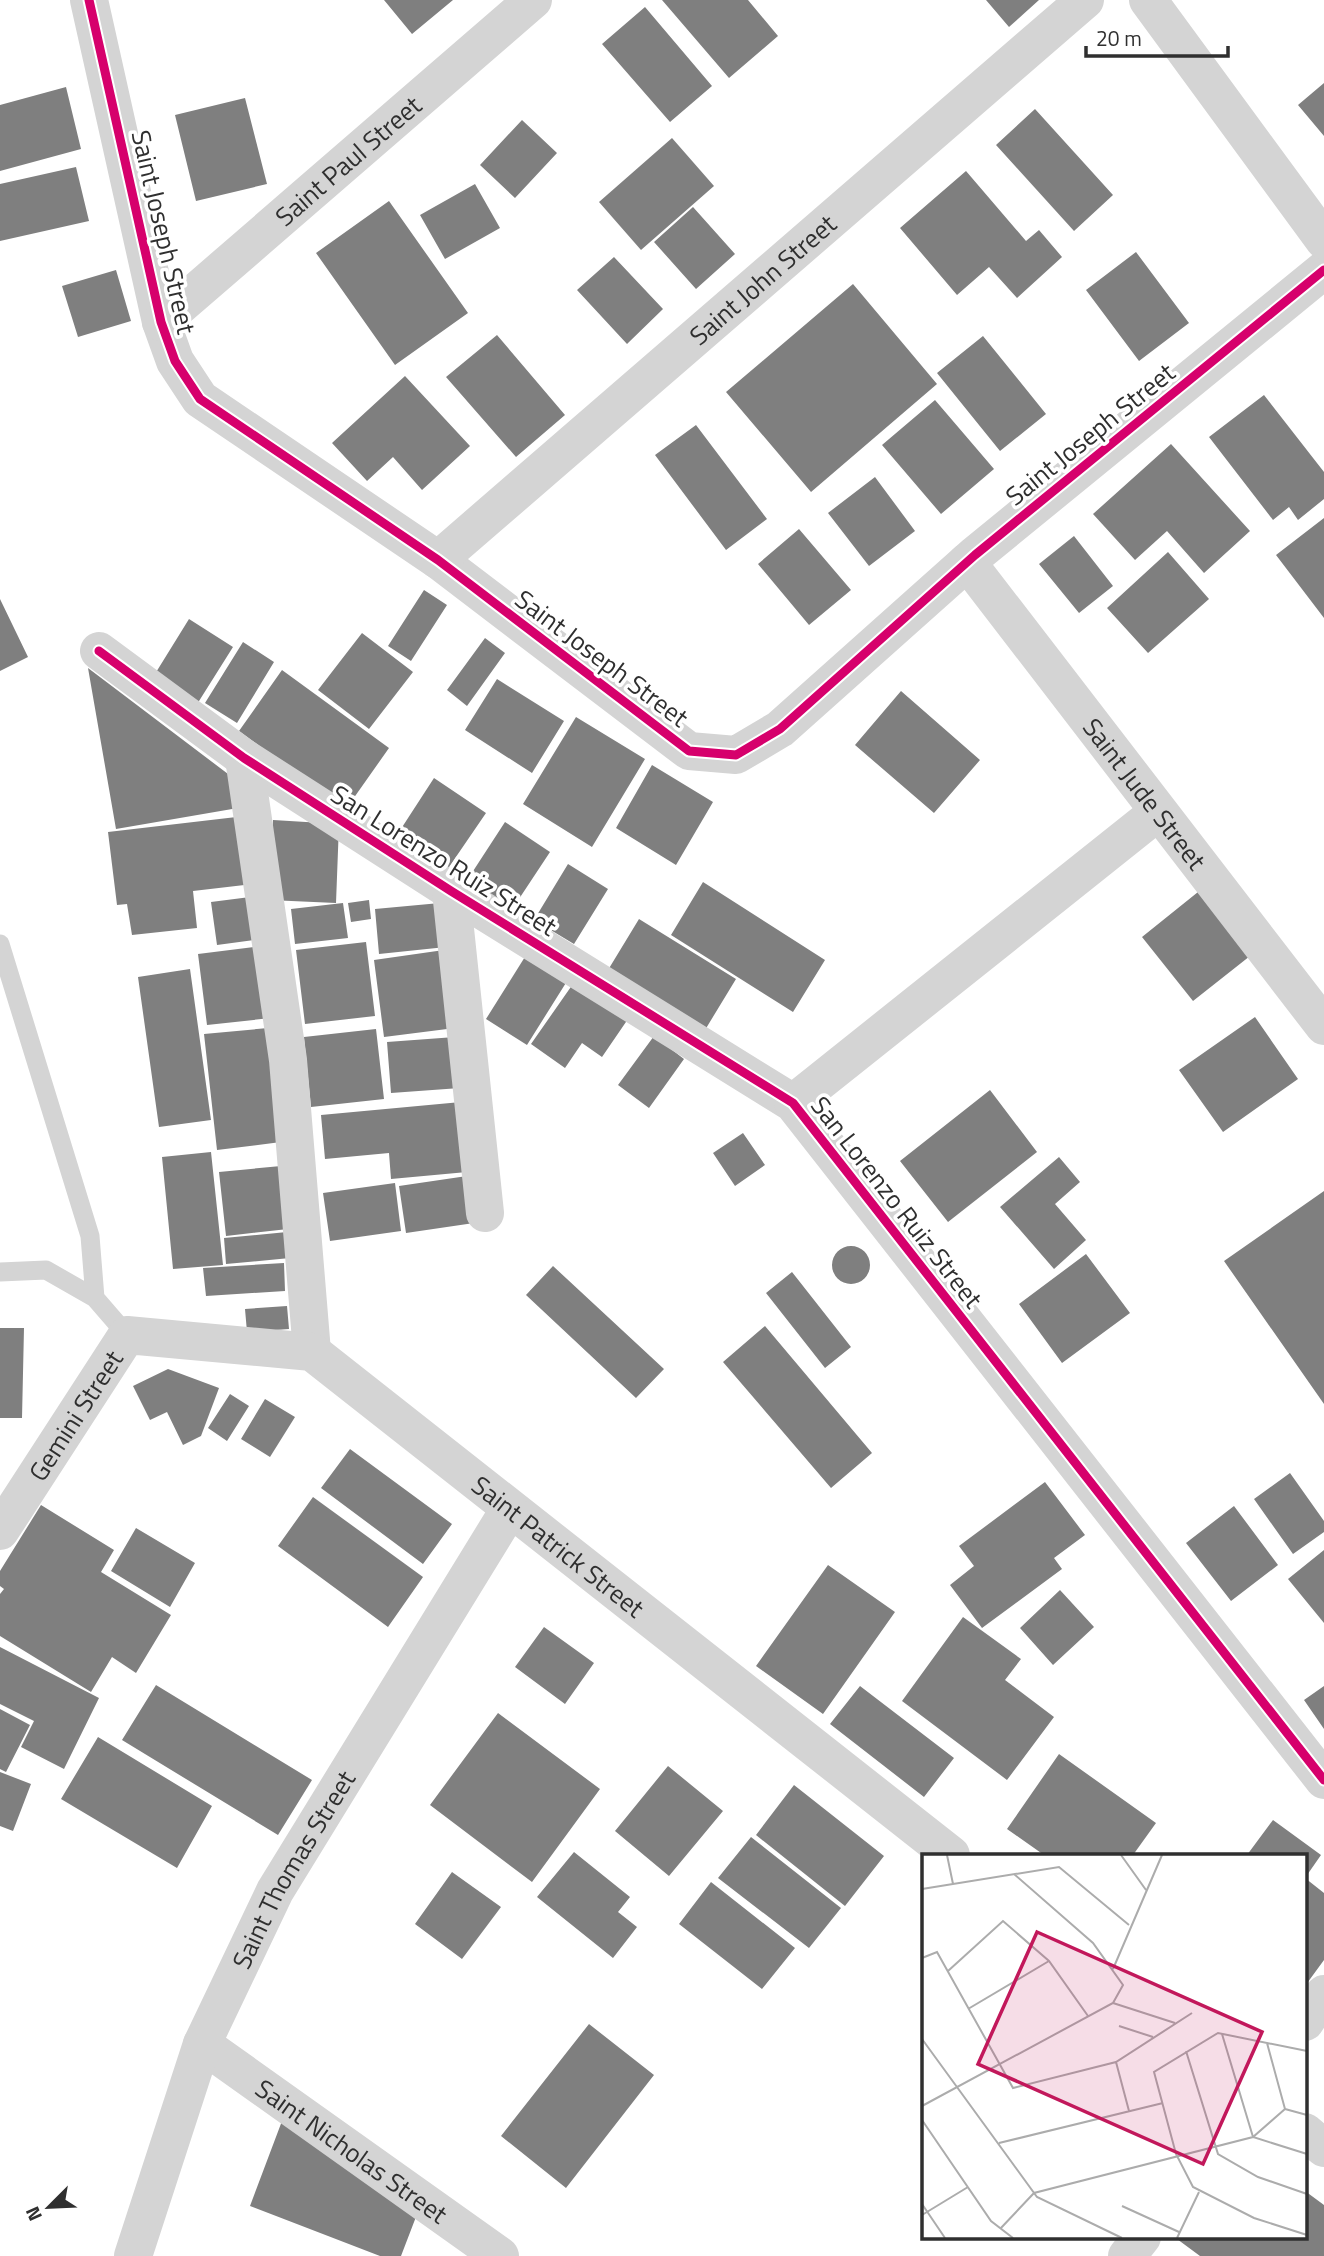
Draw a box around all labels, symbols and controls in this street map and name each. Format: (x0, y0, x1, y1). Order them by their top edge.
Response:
scale bar (1086, 14, 1228, 58)
text: 20 m (1096, 22, 1142, 54)
street label: Saint Paul Street (266, 86, 430, 235)
street label: Saint Joseph Street (122, 126, 206, 338)
street label: Saint John Street (680, 204, 845, 354)
street label: Saint Joseph Street (997, 353, 1183, 515)
street label: Saint Joseph Street (507, 580, 697, 736)
street label: Saint Jude Street (1074, 709, 1216, 878)
street label: San Lorenzo Ruiz Street (323, 775, 565, 945)
street label: San Lorenzo Ruiz Street (802, 1088, 992, 1316)
street label: Gemini Street (18, 1342, 132, 1488)
street label: Saint Patrick Street (464, 1466, 653, 1626)
street label: Saint Thomas Street (221, 1762, 364, 1975)
inset map (922, 1854, 1306, 2238)
street label: Saint Nicholas Street (248, 2069, 456, 2233)
north arrow (14, 2172, 84, 2242)
text: N (17, 2202, 49, 2226)

